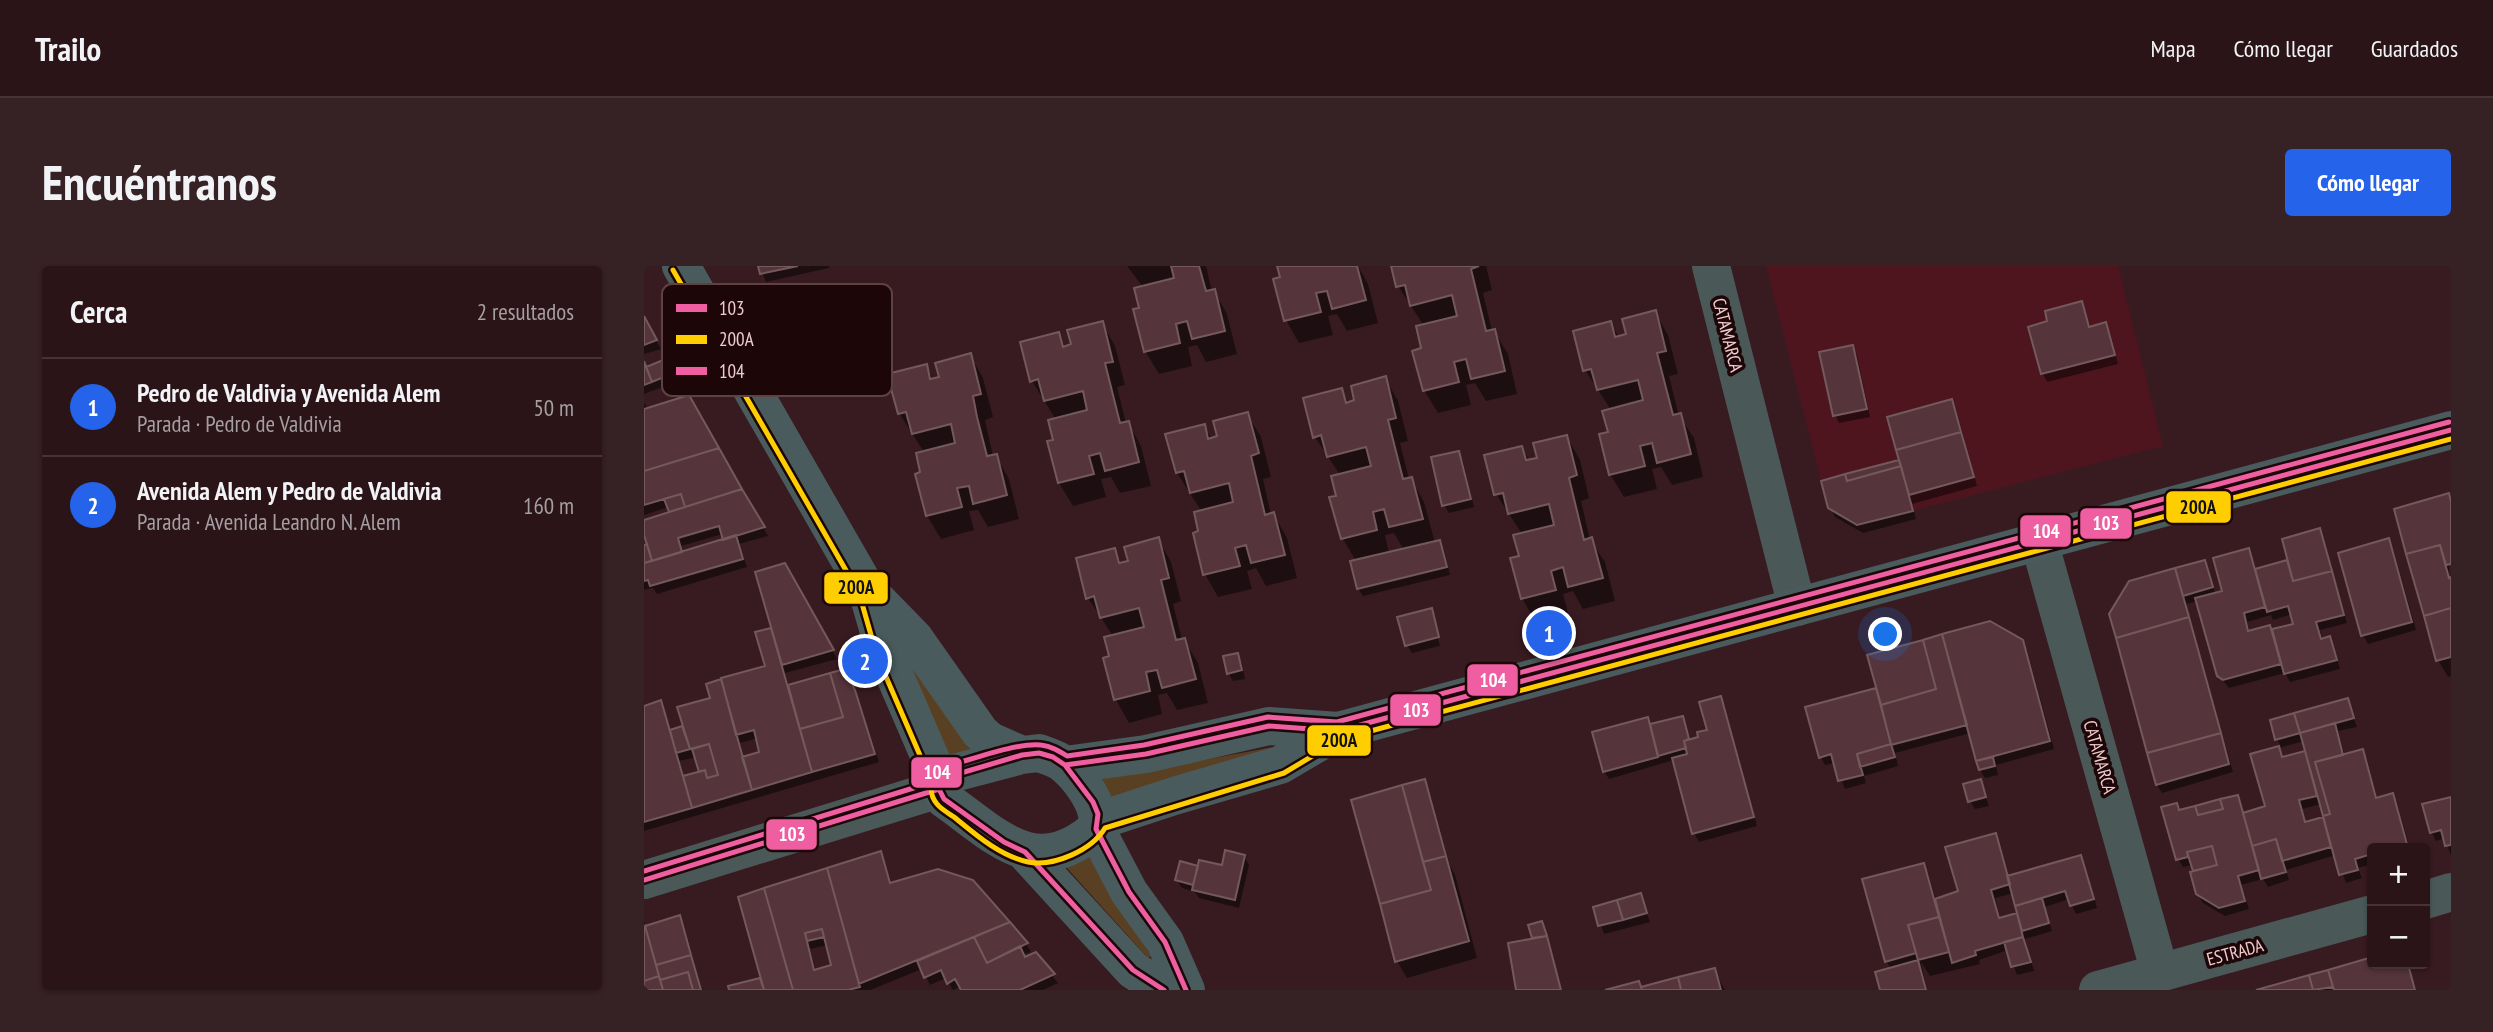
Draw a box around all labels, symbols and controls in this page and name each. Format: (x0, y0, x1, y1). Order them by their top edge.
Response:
text: Trailo (35, 27, 101, 70)
text: Mapa (2151, 33, 2196, 64)
text: Cómo llegar (2234, 33, 2333, 64)
text: Guardados (2371, 33, 2458, 64)
button: Cómo llegar (2285, 149, 2451, 216)
text: Encuéntranos (42, 150, 277, 214)
legend (662, 284, 892, 396)
text: Cerca (70, 292, 127, 331)
text: 103 (719, 296, 745, 320)
street label: CATAMARCA (1708, 296, 1748, 375)
text: 2 resultados (477, 297, 574, 326)
text: 200A (719, 327, 754, 351)
text: 104 (719, 359, 745, 383)
text: Pedro de Valdivia y Avenida Alem (137, 376, 441, 409)
text: 1 (88, 393, 99, 422)
text: 50 m (533, 393, 574, 422)
text: Parada · Pedro de Valdivia (137, 409, 342, 438)
text: Avenida Alem y Pedro de Valdivia (137, 474, 441, 507)
line badge: 200A (2165, 490, 2232, 524)
text: 2 (88, 491, 99, 520)
text: 160 m (523, 491, 574, 520)
text: 200A (2180, 495, 2217, 519)
text: Parada · Avenida Leandro N. Alem (137, 507, 401, 536)
line badge: 103 (2079, 507, 2133, 540)
text: 103 (2092, 511, 2120, 535)
line badge: 104 (2019, 514, 2072, 548)
text: 104 (2032, 519, 2060, 543)
line badge: 200A (823, 571, 889, 605)
text: 200A (838, 575, 875, 599)
pin: 1 (1526, 607, 1572, 659)
your location (1868, 617, 1902, 651)
pin: 2 (842, 635, 888, 687)
line badge: 104 (1466, 663, 1519, 697)
text: 104 (1479, 668, 1507, 692)
line badge: 103 (1389, 693, 1442, 727)
text: 103 (1402, 698, 1430, 722)
street label: CATAMARCA (2079, 718, 2122, 797)
line badge: 200A (1306, 724, 1372, 757)
text: 200A (1321, 728, 1358, 752)
line badge: 104 (910, 756, 963, 789)
text: 104 (923, 760, 951, 784)
line badge: 103 (765, 818, 818, 851)
text: 103 (778, 822, 806, 846)
map controls (2367, 843, 2430, 969)
button: + (2367, 843, 2430, 906)
button: − (2367, 906, 2430, 969)
street label: ESTRADA (2204, 933, 2266, 971)

